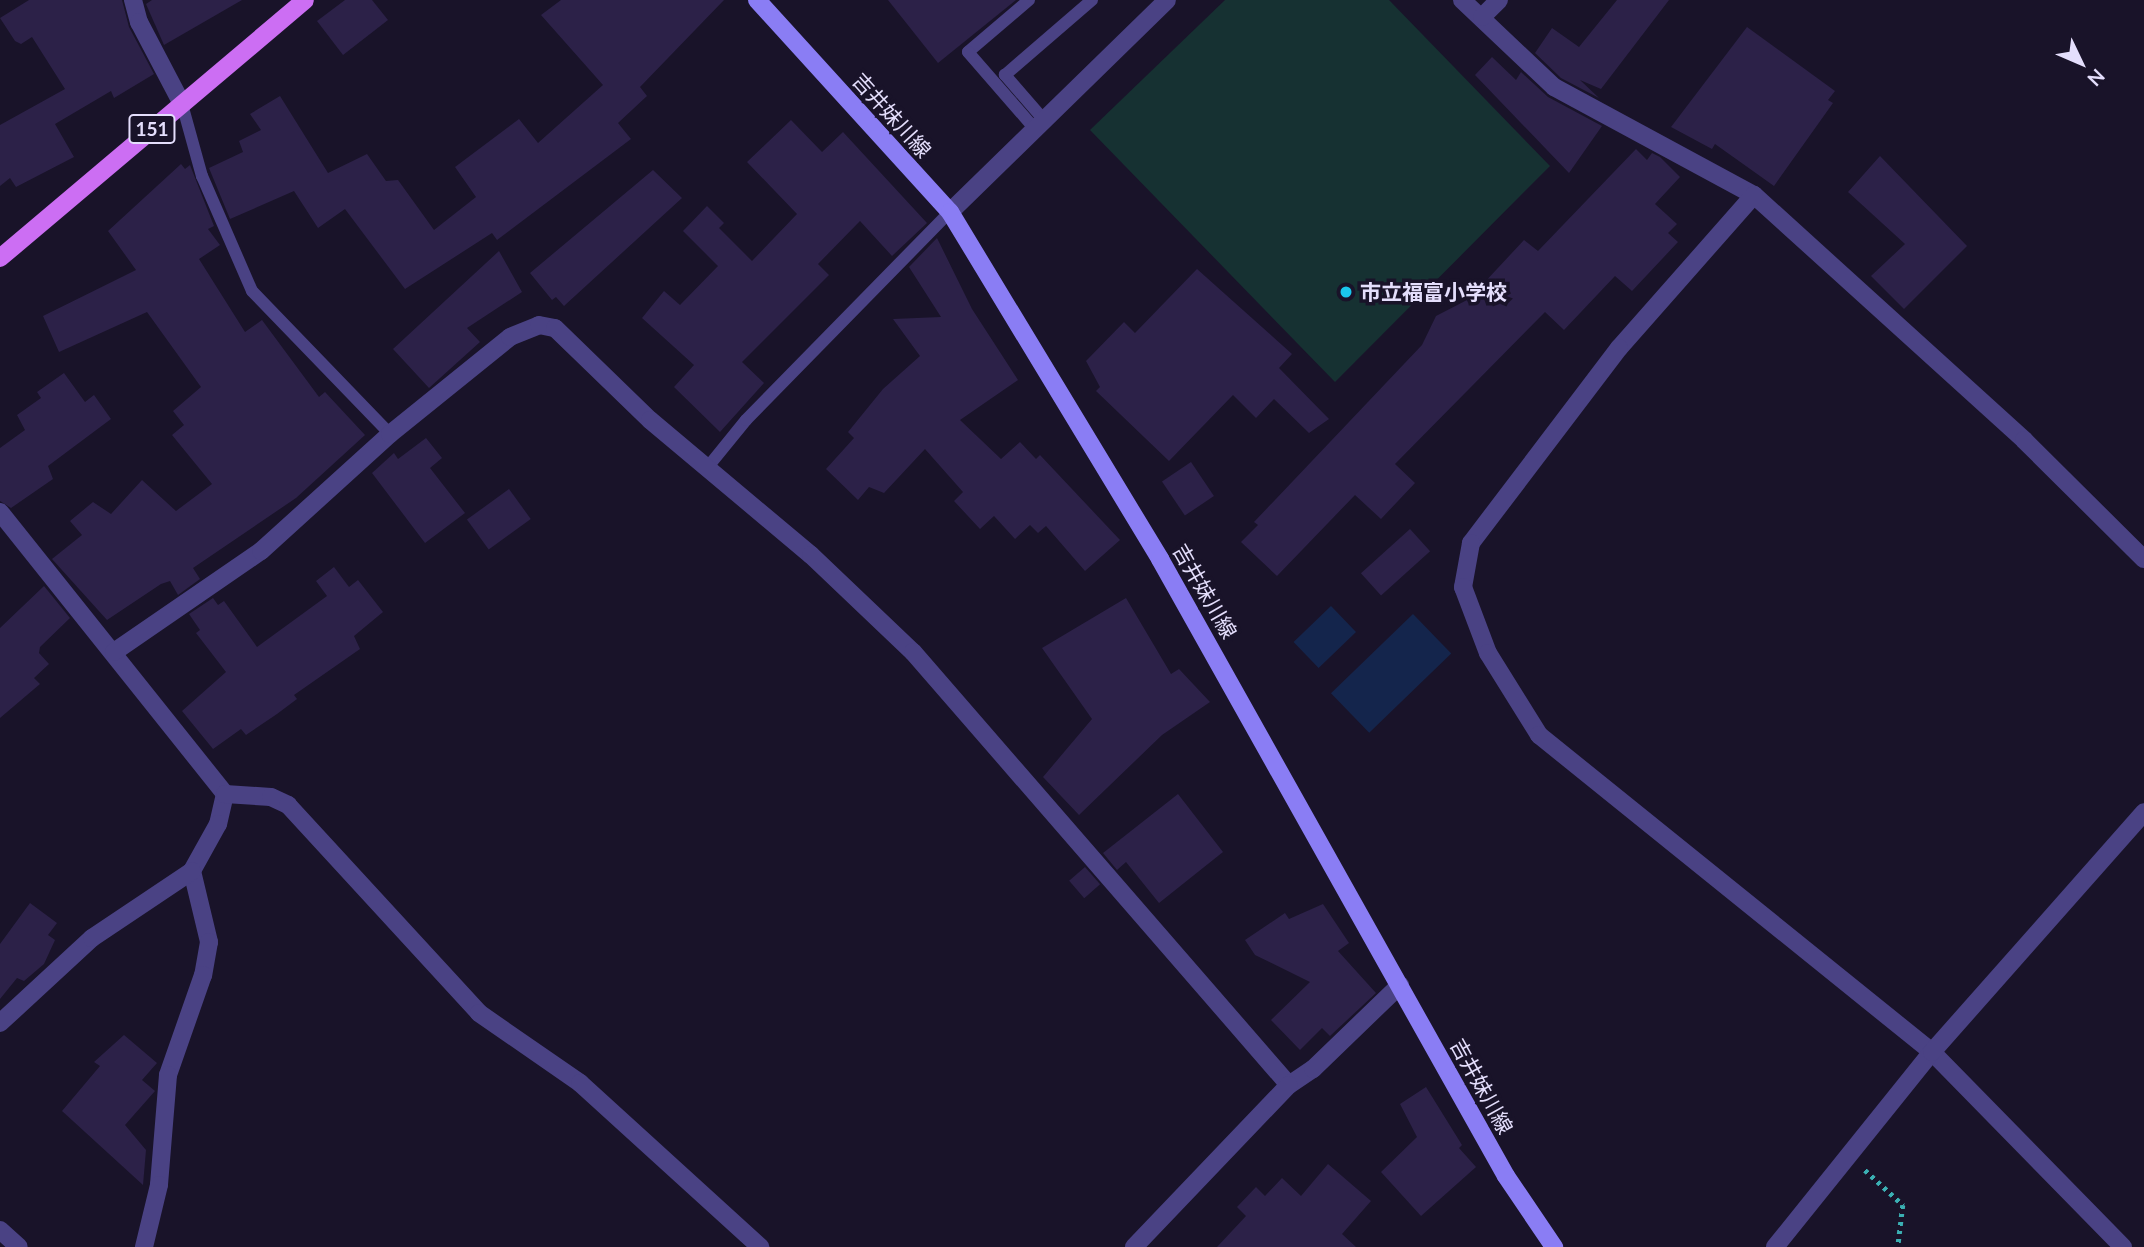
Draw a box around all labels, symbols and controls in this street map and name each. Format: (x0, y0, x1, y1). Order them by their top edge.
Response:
north arrow (2046, 28, 2116, 98)
text: N (2083, 65, 2110, 91)
street label: 吉井妹川線 (848, 68, 936, 162)
road number: 151 (128, 113, 176, 144)
place label: 市立福富小学校 (1360, 279, 1507, 305)
marker: 市立福富小学校 (1338, 284, 1354, 300)
street label: 吉井妹川線 (1168, 539, 1242, 643)
street label: 吉井妹川線 (1446, 1034, 1518, 1138)

